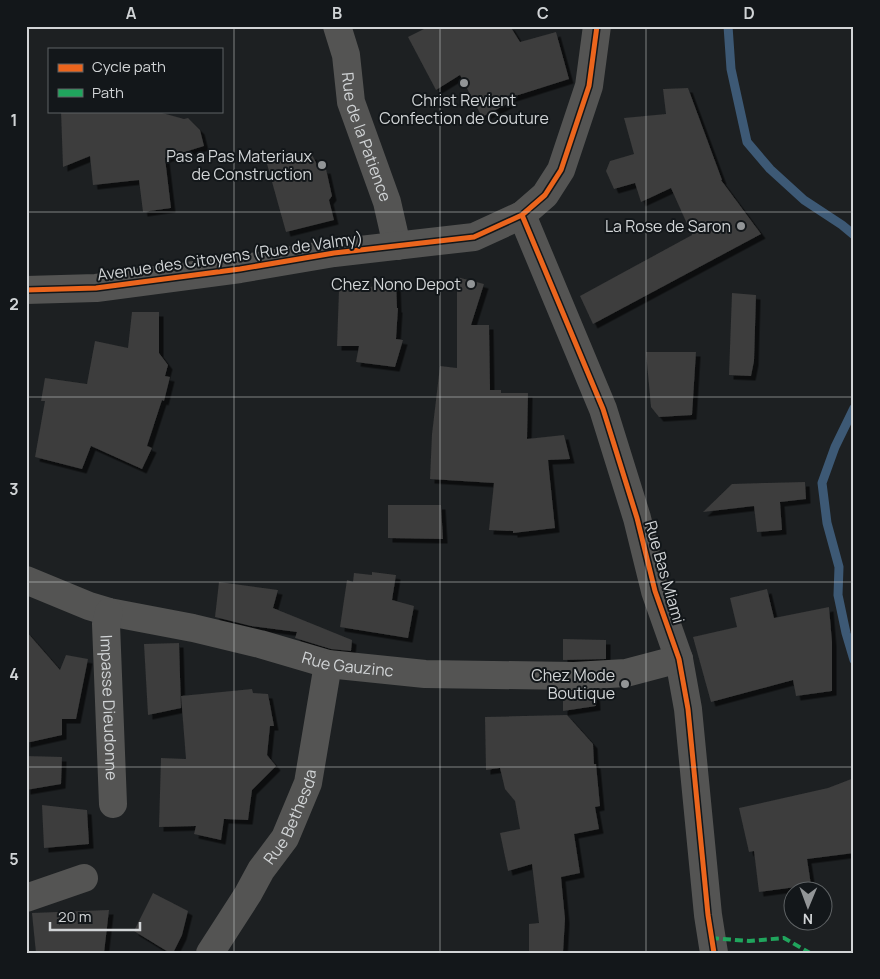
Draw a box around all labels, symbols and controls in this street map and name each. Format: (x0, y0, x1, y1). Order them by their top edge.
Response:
text: A (126, 2, 137, 24)
text: B (332, 2, 342, 24)
text: C (537, 2, 549, 24)
text: D (743, 2, 755, 24)
legend (48, 48, 222, 112)
text: Cycle path (92, 56, 166, 77)
street label: Rue de la Patience (337, 71, 397, 204)
marker: Christ Revient Confection de Couture (458, 77, 470, 89)
text: Path (92, 82, 124, 103)
place label: Christ Revient Confection de Couture (379, 89, 549, 129)
text: 1 (10, 109, 18, 131)
place label: Pas a Pas Materiaux de Construction (166, 145, 313, 185)
marker: Pas a Pas Materiaux de Construction (316, 159, 328, 171)
place label: La Rose de Saron (605, 215, 731, 237)
marker: La Rose de Saron (735, 220, 747, 232)
street label: Avenue des Citoyens (Rue de Valmy) (96, 226, 364, 286)
place label: Chez Nono Depot (331, 273, 461, 295)
marker: Chez Nono Depot (465, 278, 477, 290)
text: 2 (9, 293, 19, 315)
text: 3 (9, 478, 19, 500)
street label: Rue Bas Miami (640, 518, 690, 626)
street label: Impasse Dieudonne (95, 634, 123, 781)
street label: Rue Gauzinc (299, 646, 395, 682)
text: 4 (9, 663, 19, 685)
place label: Chez Mode Boutique (531, 664, 615, 704)
marker: Chez Mode Boutique (619, 678, 631, 690)
street label: Rue Bethesda (258, 768, 321, 869)
text: 5 (9, 848, 19, 870)
north arrow (782, 882, 832, 932)
scale bar (50, 899, 140, 931)
text: 20 m (58, 906, 91, 927)
text: N (803, 910, 813, 929)

